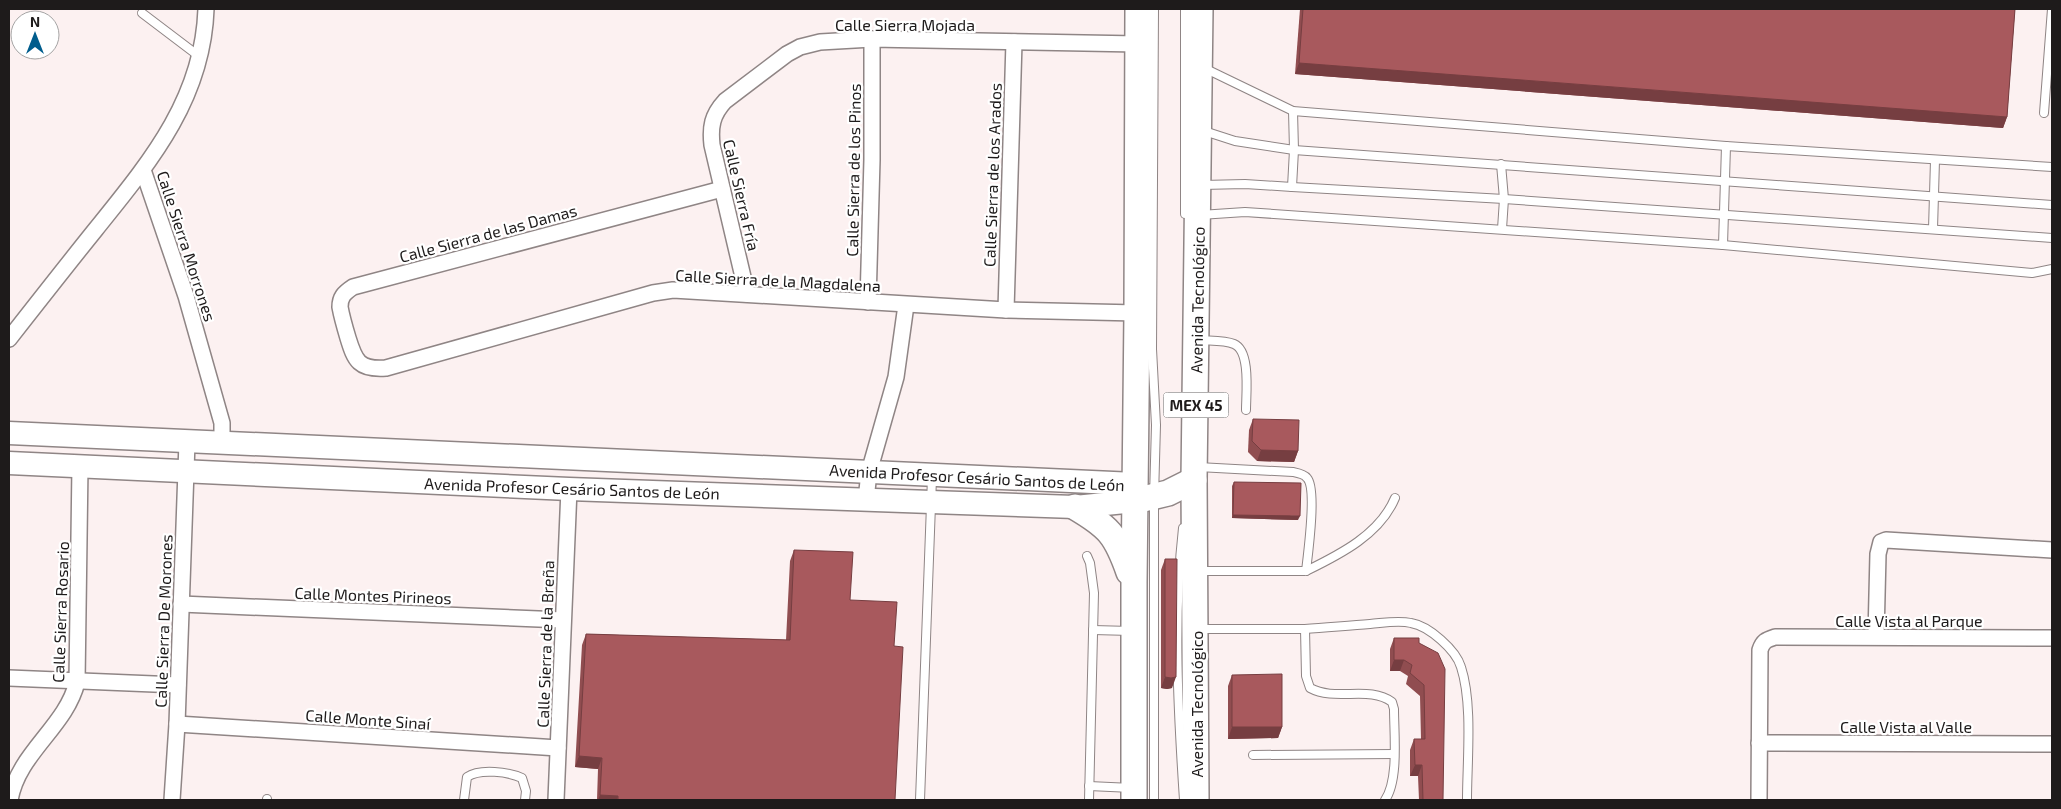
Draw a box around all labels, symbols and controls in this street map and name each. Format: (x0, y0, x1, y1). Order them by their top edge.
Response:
north arrow (10, 10, 60, 60)
text: N (30, 13, 40, 30)
street label: Calle Sierra Mojada (835, 15, 975, 35)
street label: Calle Sierra de los Pinos (842, 83, 864, 257)
street label: Calle Sierra de los Arados (979, 83, 1005, 267)
street label: Calle Sierra Fría (720, 137, 764, 253)
street label: Calle Sierra Morrones (154, 168, 220, 324)
street label: Calle Sierra de las Damas (397, 200, 579, 266)
street label: Avenida Tecnológico (1186, 226, 1208, 374)
street label: Calle Sierra de la Magdalena (675, 265, 881, 295)
road number: MEX 45 (1164, 392, 1228, 418)
street label: Avenida Profesor Cesário Santos de León (829, 460, 1125, 494)
street label: Avenida Profesor Cesário Santos de León (424, 473, 720, 503)
street label: Calle Sierra De Morones (150, 534, 176, 708)
street label: Calle Sierra Rosario (48, 541, 72, 683)
street label: Calle Sierra de la Breña (533, 560, 557, 728)
street label: Calle Montes Pirineos (294, 583, 452, 607)
street label: Calle Vista al Parque (1835, 611, 1983, 630)
street label: Avenida Tecnológico (1187, 631, 1206, 777)
street label: Calle Monte Sinaí (305, 705, 432, 733)
street label: Calle Vista al Valle (1840, 717, 1972, 736)

